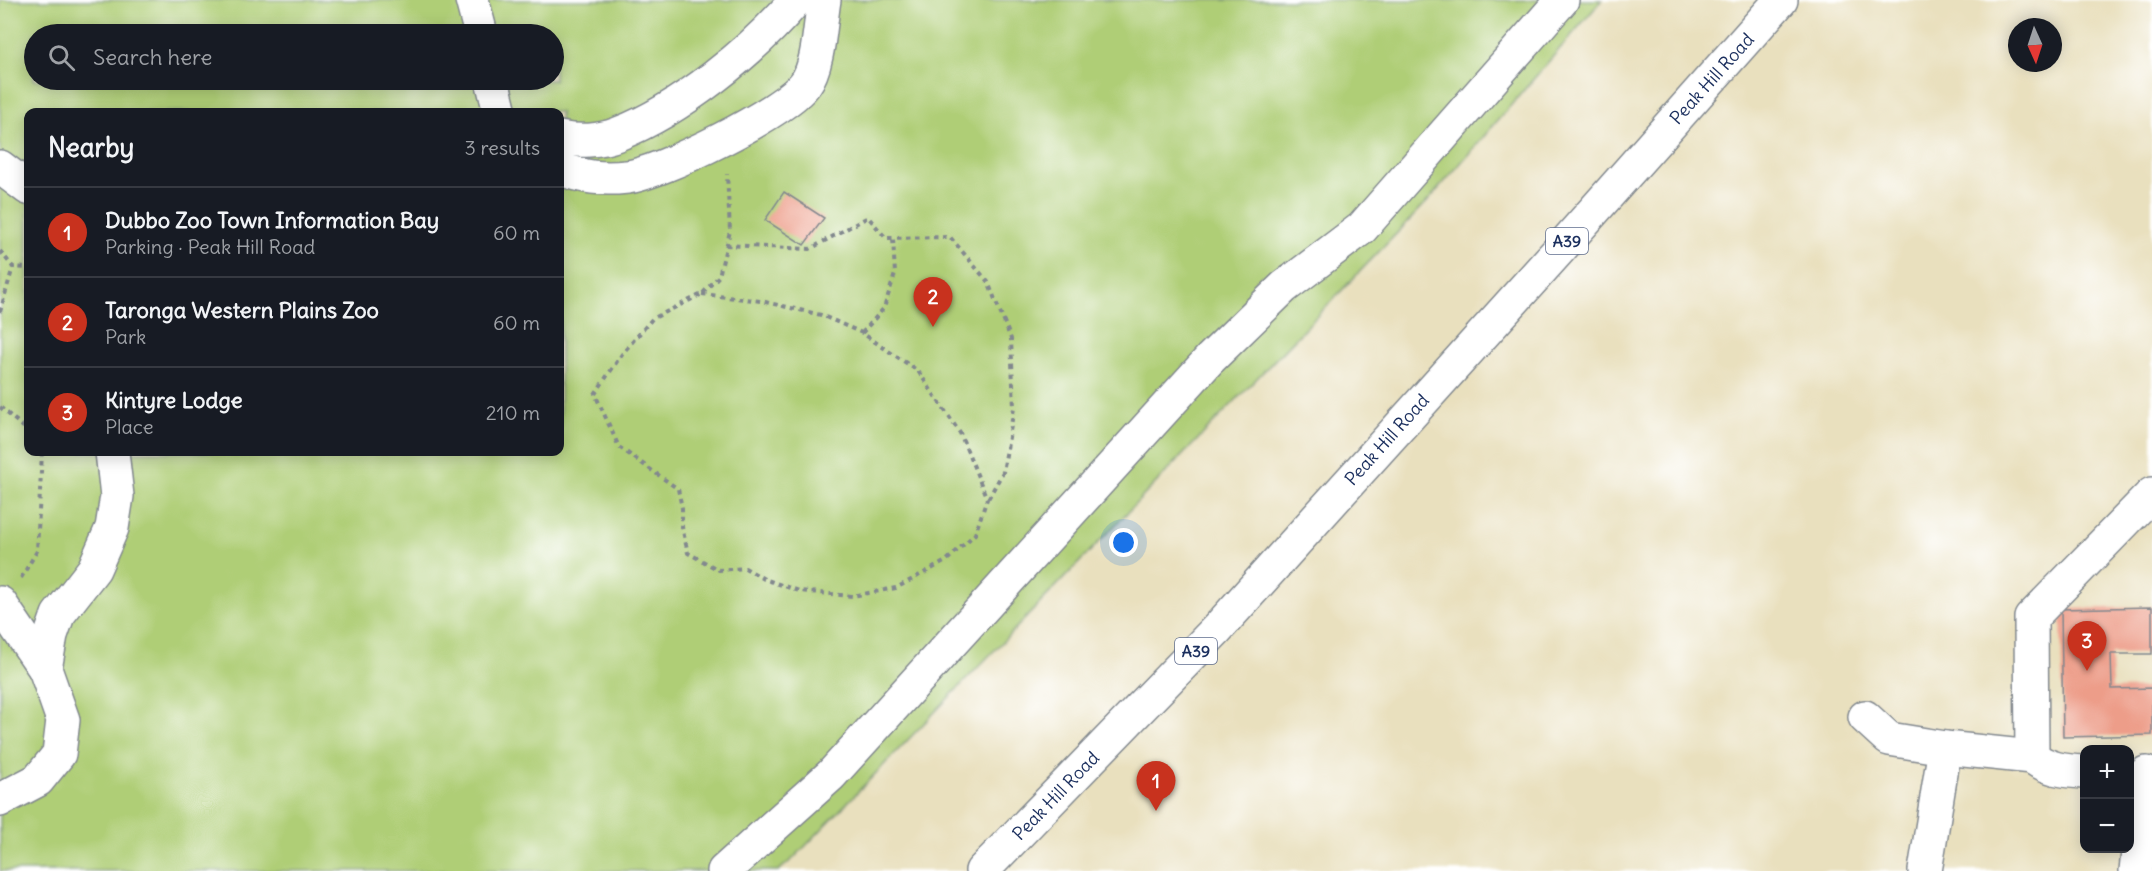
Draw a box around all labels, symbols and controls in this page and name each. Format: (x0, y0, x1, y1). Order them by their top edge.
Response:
north arrow (2008, 18, 2062, 72)
search box (24, 24, 564, 90)
street label: Peak Hill Road (1665, 28, 1759, 129)
icon: search (45, 41, 78, 74)
text: Search here (93, 43, 212, 71)
text: Nearby (48, 131, 134, 164)
text: 3 results (464, 135, 540, 160)
text: Dubbo Zoo Town Information Bay (105, 206, 439, 234)
text: 1 (64, 220, 71, 245)
text: 60 m (493, 220, 540, 245)
road number: A39 (1546, 228, 1588, 254)
text: Parking · Peak Hill Road (105, 234, 315, 259)
pin: 2 (914, 278, 952, 327)
text: Taronga Western Plains Zoo (105, 296, 379, 324)
text: 2 (62, 310, 73, 335)
text: 60 m (493, 310, 540, 335)
text: Park (105, 324, 146, 349)
text: Kintyre Lodge (105, 386, 243, 414)
street label: Peak Hill Road (1340, 389, 1434, 490)
text: 3 (62, 400, 73, 425)
text: 210 m (486, 400, 540, 425)
text: Place (105, 414, 153, 439)
your location (1109, 528, 1138, 557)
pin: 3 (2068, 622, 2106, 671)
road number: A39 (1175, 638, 1217, 664)
map controls (2080, 745, 2134, 853)
button: + (2080, 745, 2134, 799)
street label: Peak Hill Road (1007, 746, 1104, 845)
pin: 1 (1136, 762, 1176, 811)
button: − (2080, 799, 2134, 853)

